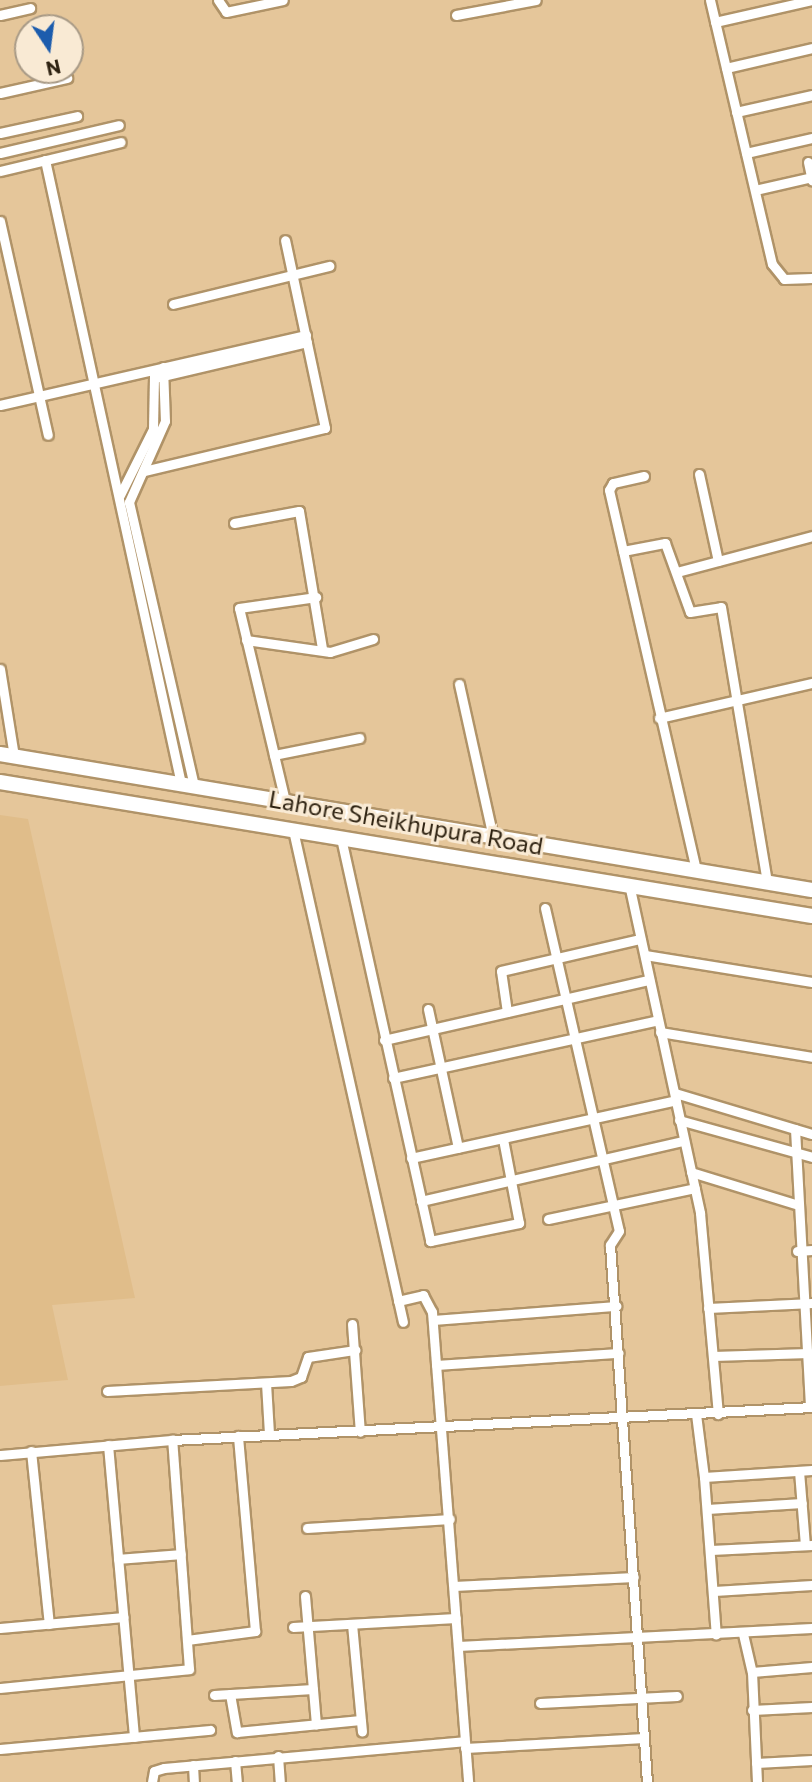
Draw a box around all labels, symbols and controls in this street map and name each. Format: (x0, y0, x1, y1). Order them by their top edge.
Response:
north arrow (14, 14, 84, 84)
text: N (44, 55, 63, 81)
street label: Lahore Sheikhupura Road (267, 784, 545, 860)

